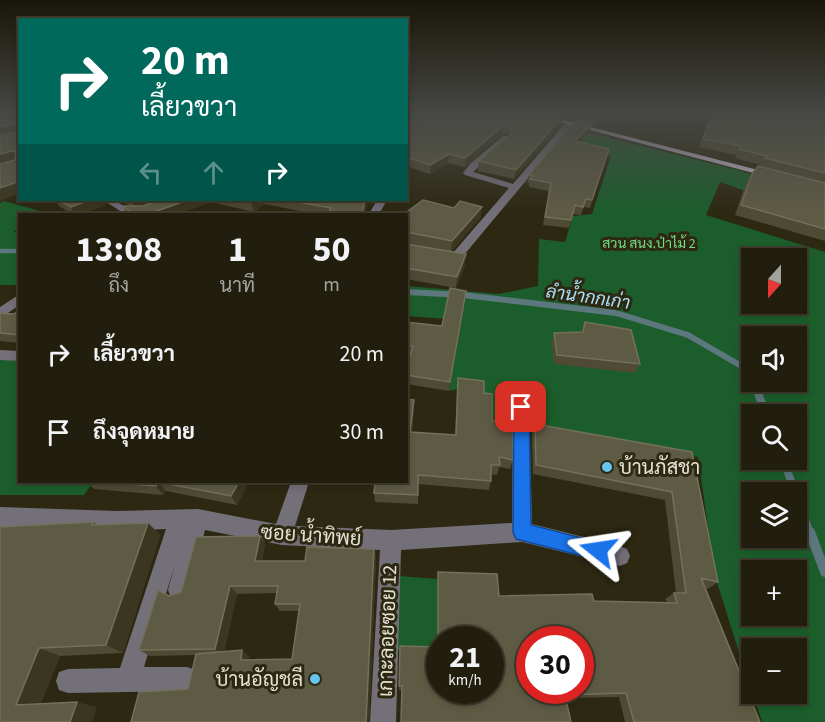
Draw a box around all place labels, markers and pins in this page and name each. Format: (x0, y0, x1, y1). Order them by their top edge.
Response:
pin (495, 381, 546, 432)
place label: บ้านภัสชา (619, 454, 700, 482)
marker: บ้านภัสชา (600, 460, 614, 474)
place label: บ้านอัญชลี (216, 666, 303, 694)
marker: บ้านอัญชลี (308, 672, 322, 686)

